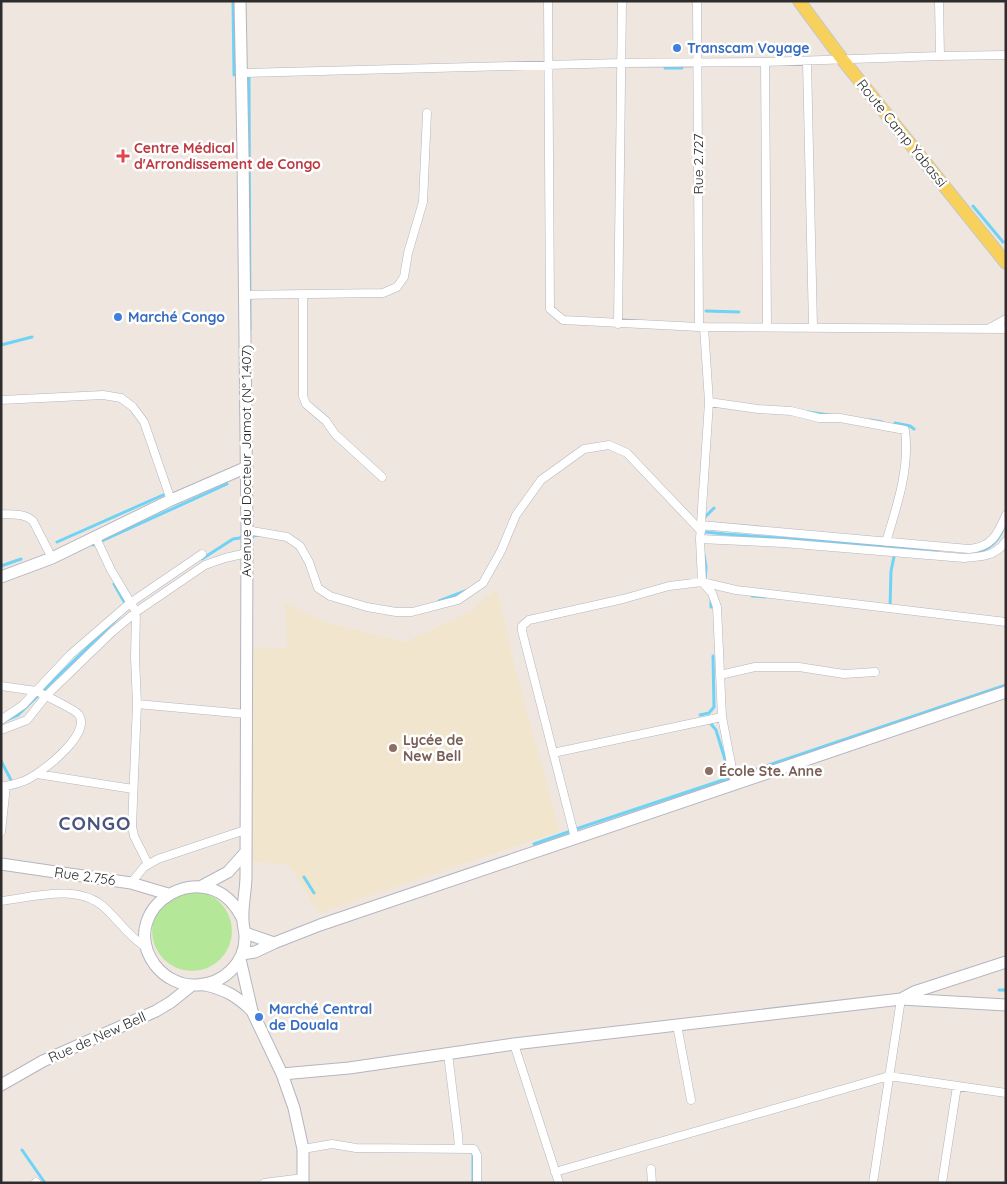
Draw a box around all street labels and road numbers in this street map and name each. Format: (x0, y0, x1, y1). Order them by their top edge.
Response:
street label: Route Camp Yabassi (853, 75, 951, 191)
street label: Rue 2.727 (689, 133, 707, 195)
street label: Avenue du Docteur Jamot (N° 1.407) (237, 345, 255, 577)
street label: Rue 2.756 (53, 863, 117, 889)
street label: Rue de New Bell (45, 1007, 149, 1067)

